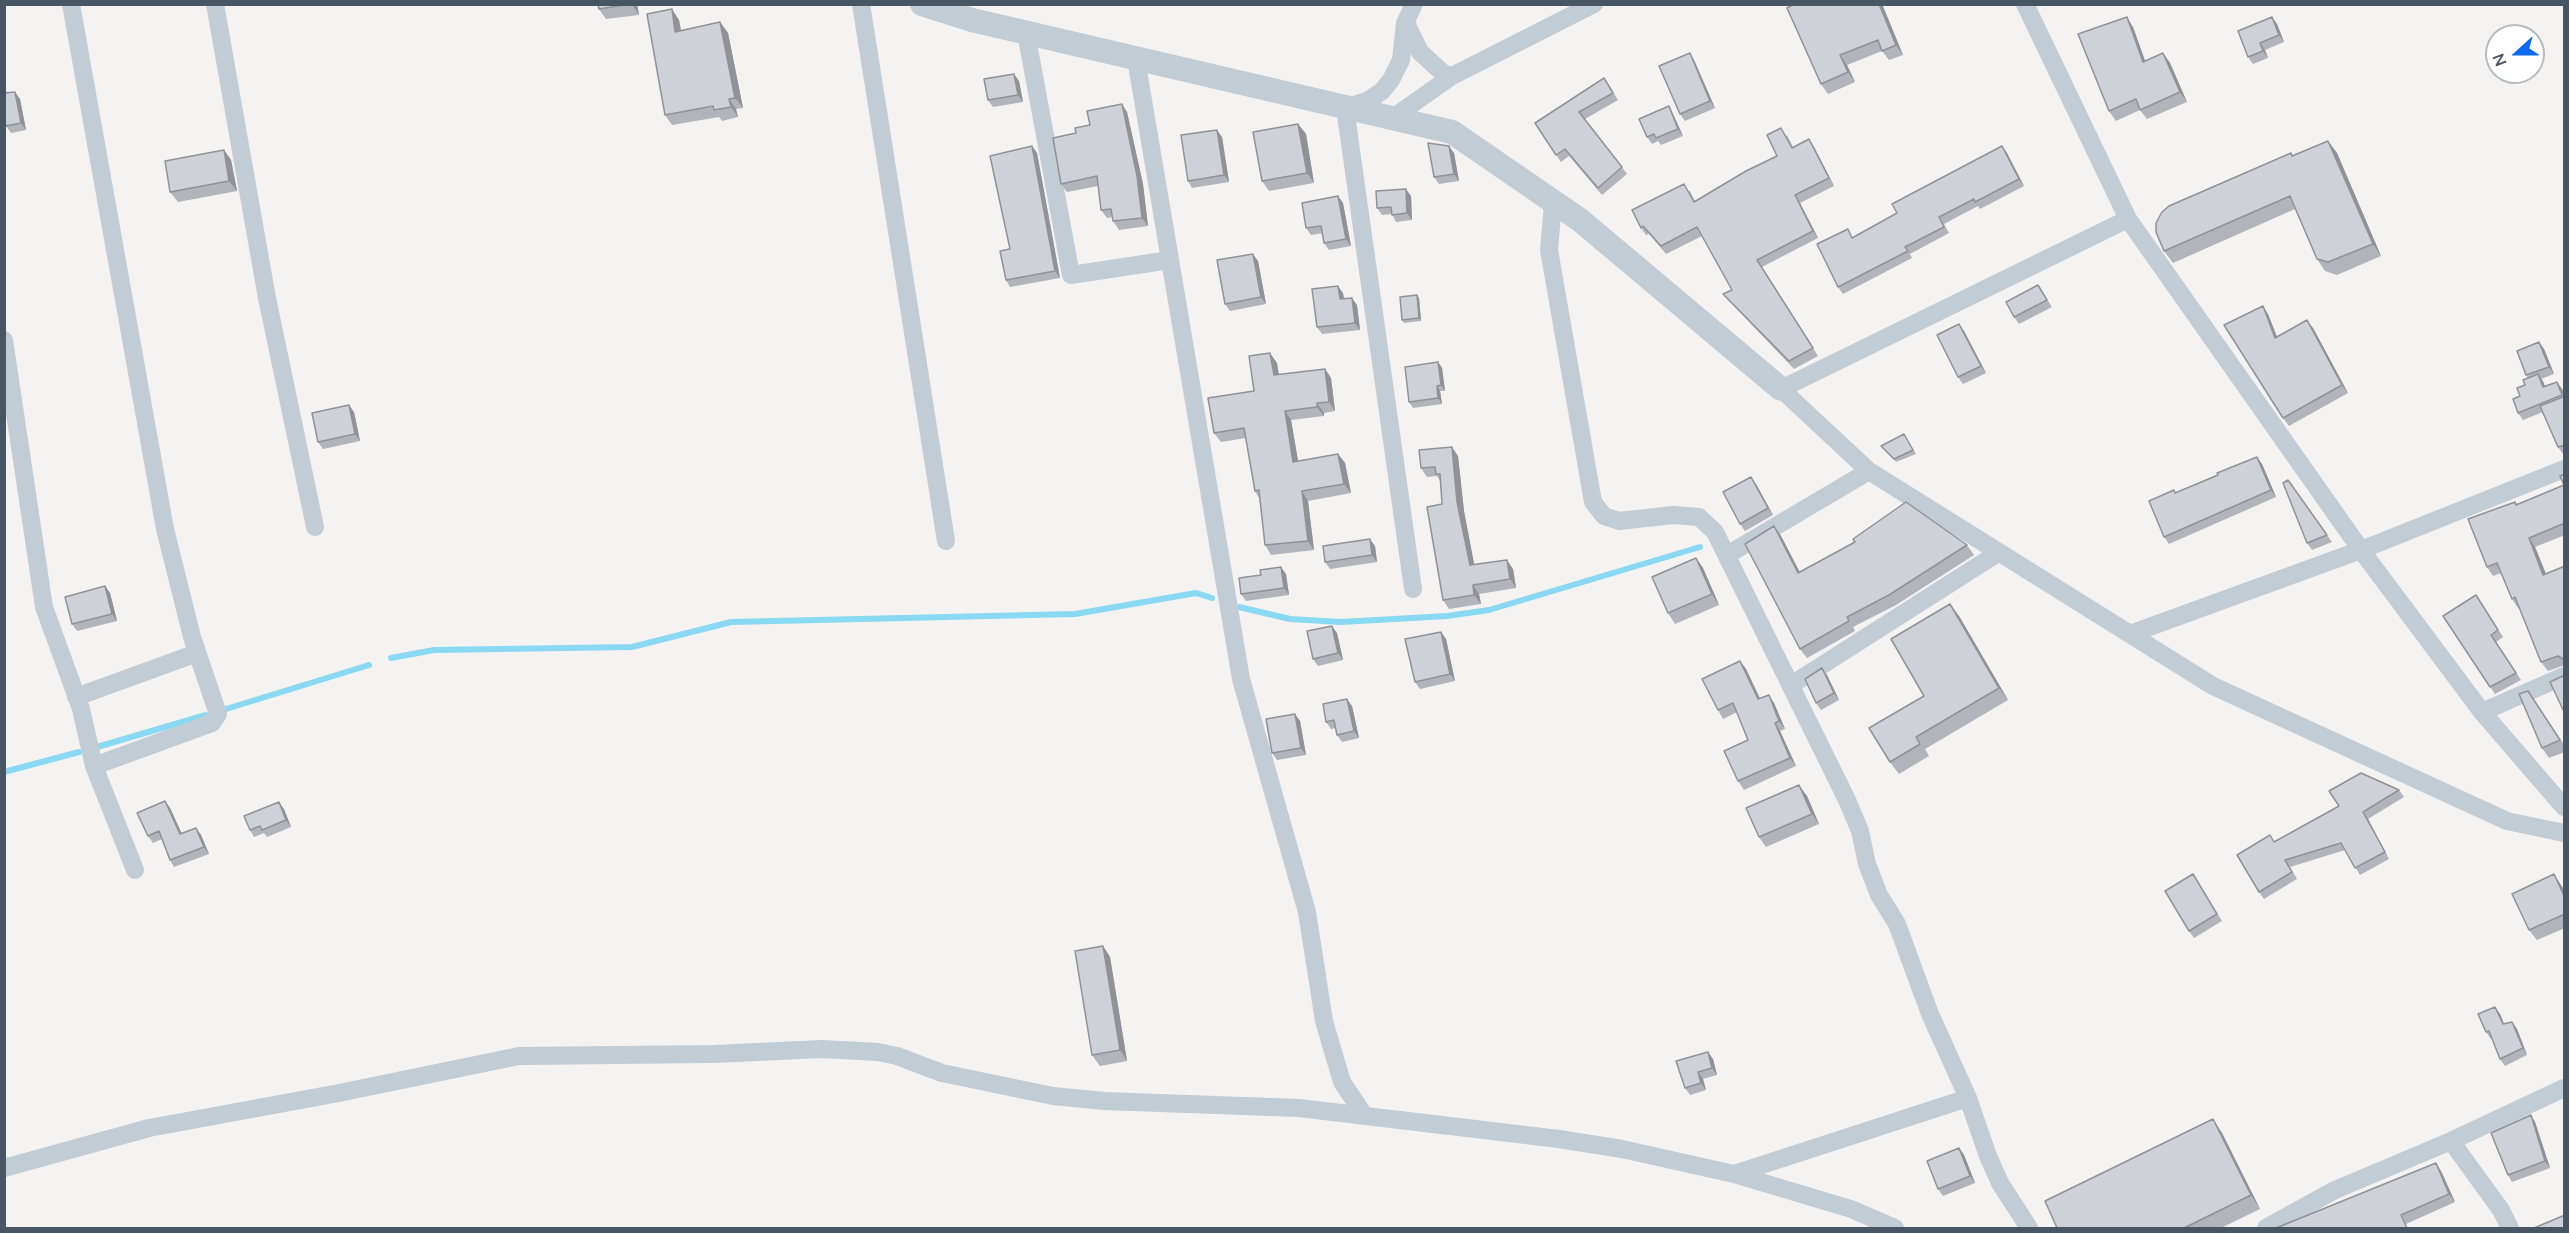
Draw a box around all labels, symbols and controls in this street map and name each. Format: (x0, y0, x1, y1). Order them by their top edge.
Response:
north arrow (2485, 24, 2545, 84)
text: N (2488, 50, 2512, 69)

